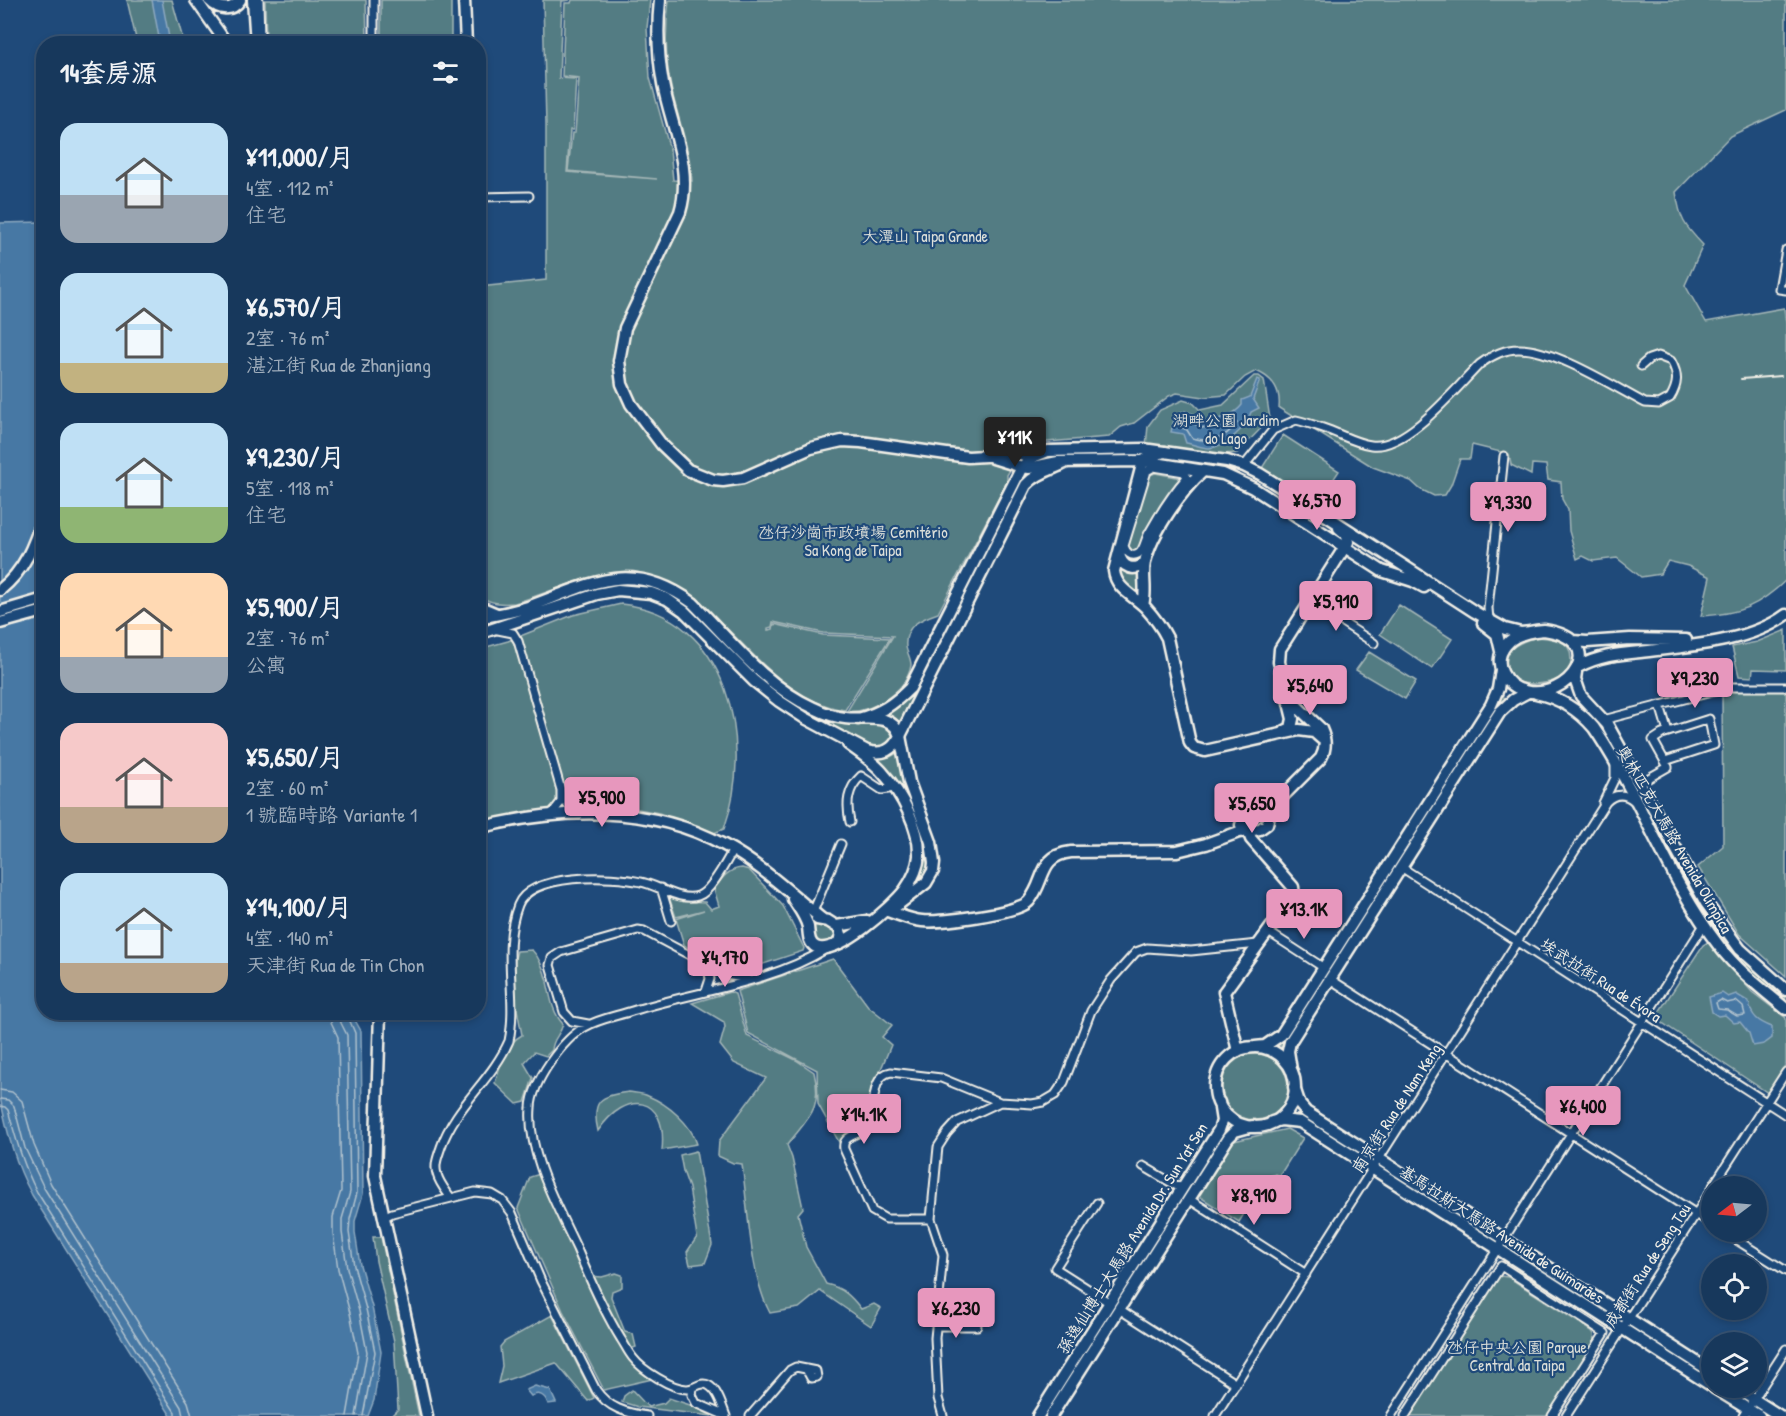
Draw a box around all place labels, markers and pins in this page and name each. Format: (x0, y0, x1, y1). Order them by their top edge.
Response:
pin: ¥11K (979, 417, 1051, 468)
pin: ¥6,570 (1268, 480, 1366, 531)
pin: ¥9,330 (1459, 482, 1557, 533)
pin: ¥5,910 (1287, 581, 1385, 632)
pin: ¥9,230 (1646, 658, 1744, 709)
pin: ¥5,640 (1261, 665, 1359, 716)
pin: ¥5,900 (553, 777, 651, 828)
pin: ¥5,650 (1203, 783, 1301, 834)
pin: ¥13.1K (1255, 889, 1353, 940)
pin: ¥4,170 (676, 937, 774, 988)
pin: ¥6,400 (1534, 1086, 1632, 1137)
pin: ¥14.1K (815, 1094, 913, 1145)
pin: ¥8,910 (1205, 1175, 1303, 1226)
pin: ¥6,230 (907, 1288, 1005, 1339)

